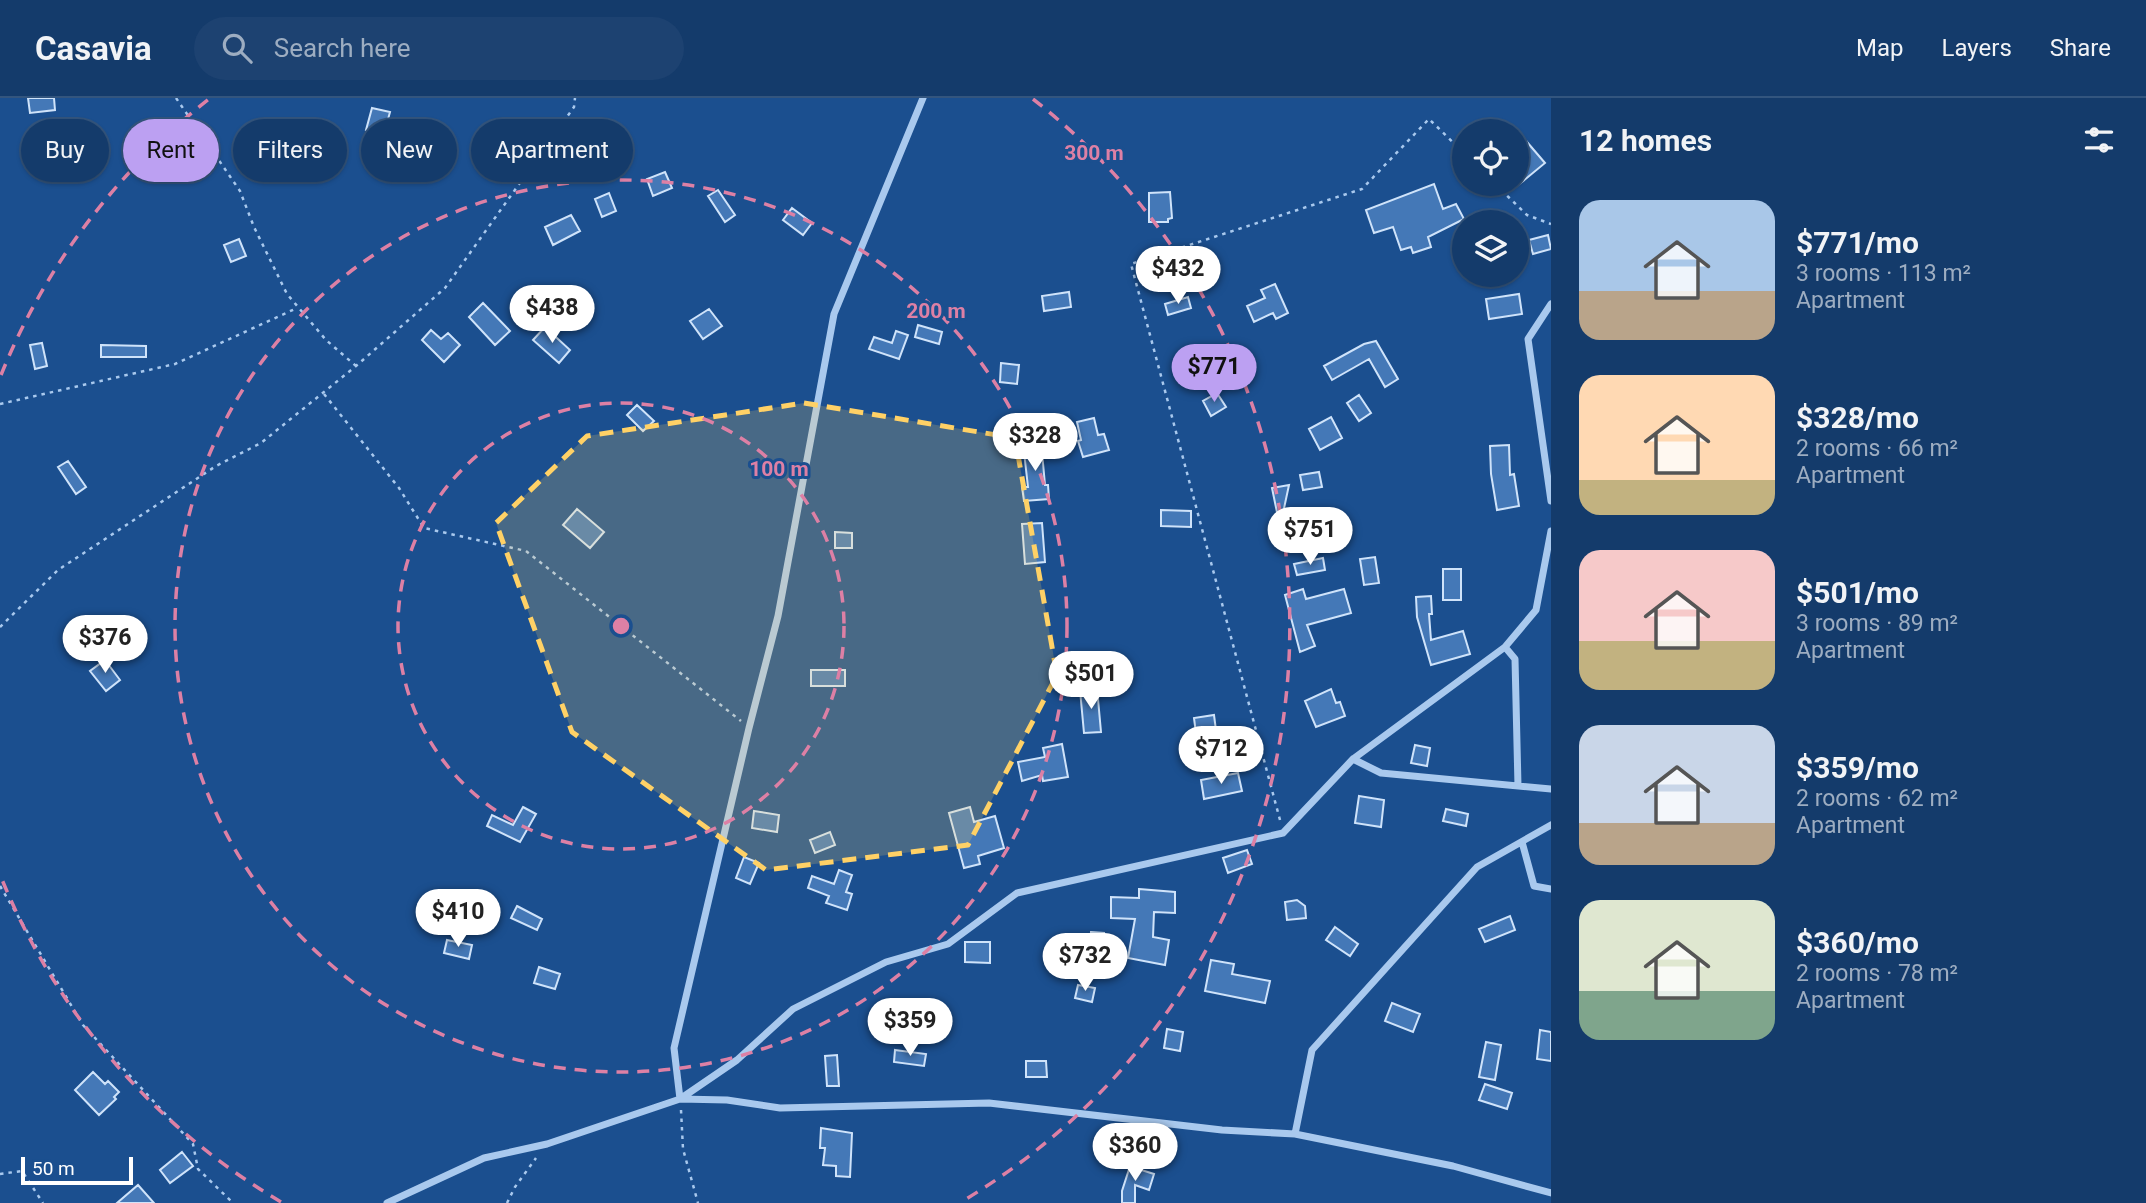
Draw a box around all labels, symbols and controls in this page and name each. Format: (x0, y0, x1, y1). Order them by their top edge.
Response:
search box (194, 17, 684, 80)
text: Casavia (35, 29, 152, 68)
icon: search (218, 29, 256, 67)
text: Search here (274, 33, 411, 63)
text: Map (1856, 34, 1904, 62)
text: Layers (1942, 34, 2012, 62)
text: Share (2050, 34, 2111, 62)
chip: Buy (21, 119, 109, 182)
chip: Rent (123, 119, 219, 182)
chip: Filters (233, 119, 347, 182)
chip: New (361, 119, 457, 182)
chip: Apartment (471, 119, 633, 182)
map controls (1452, 119, 1529, 287)
button: locate (1452, 119, 1529, 196)
icon: filters (2080, 121, 2118, 159)
text: 12 homes (1579, 123, 1712, 158)
text: 300 m (1064, 141, 1124, 165)
button: layers (1452, 210, 1529, 287)
text: $771/mo (1796, 225, 1919, 260)
icon: home (1635, 228, 1719, 312)
pin: $432 (1137, 246, 1219, 306)
text: $432 (1152, 255, 1204, 282)
text: 3 rooms · 113 m² (1796, 260, 1971, 287)
pin: $438 (511, 286, 593, 345)
text: Apartment (1796, 287, 1905, 314)
text: $438 (526, 294, 578, 321)
text: 200 m (906, 299, 966, 323)
pin: $771 (1173, 344, 1255, 404)
text: $771 (1188, 353, 1240, 380)
text: $328/mo (1796, 400, 1919, 435)
icon: home (1635, 403, 1719, 487)
pin: $328 (994, 414, 1076, 473)
text: $328 (1009, 422, 1061, 449)
text: 2 rooms · 66 m² (1796, 435, 1958, 462)
text: 100 m (749, 457, 809, 481)
text: Apartment (1796, 462, 1905, 489)
pin: $751 (1269, 508, 1351, 567)
text: $751 (1284, 516, 1336, 543)
text: $501/mo (1796, 575, 1919, 610)
icon: home (1635, 578, 1719, 662)
text: 3 rooms · 89 m² (1796, 610, 1958, 637)
centre of rings (609, 614, 633, 638)
pin: $376 (64, 616, 146, 675)
text: $376 (79, 624, 131, 651)
text: Apartment (1796, 637, 1905, 664)
pin: $501 (1050, 652, 1132, 711)
text: $501 (1065, 660, 1117, 687)
pin: $712 (1180, 726, 1262, 786)
text: $712 (1195, 735, 1247, 762)
text: $359/mo (1796, 750, 1919, 785)
icon: home (1635, 753, 1719, 837)
text: 2 rooms · 62 m² (1796, 785, 1958, 812)
text: Apartment (1796, 812, 1905, 839)
pin: $410 (417, 890, 499, 949)
text: $410 (432, 898, 484, 925)
text: $360/mo (1796, 925, 1919, 960)
icon: home (1635, 928, 1719, 1012)
pin: $732 (1044, 934, 1126, 993)
text: $732 (1059, 942, 1111, 969)
text: 2 rooms · 78 m² (1796, 960, 1958, 987)
text: Apartment (1796, 987, 1905, 1014)
pin: $359 (869, 998, 951, 1058)
text: $359 (884, 1007, 936, 1034)
pin: $360 (1094, 1124, 1176, 1183)
text: $360 (1109, 1132, 1161, 1159)
scale bar (21, 1154, 133, 1186)
text: 50 m (32, 1157, 75, 1180)

